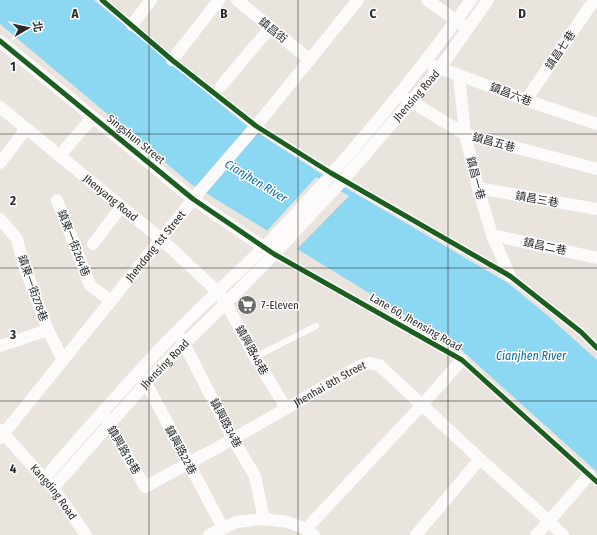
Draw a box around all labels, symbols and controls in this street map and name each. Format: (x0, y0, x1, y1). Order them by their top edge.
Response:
text: A (70, 6, 79, 21)
text: B (220, 6, 228, 21)
text: C (370, 6, 377, 21)
text: D (518, 6, 526, 21)
north arrow (8, 8, 48, 48)
street label: 鎮昌街 (256, 15, 290, 46)
text: 北 (30, 20, 45, 33)
street label: 鎮昌七巷 (543, 28, 578, 72)
text: 1 (10, 59, 16, 74)
street label: Jhensing Road (391, 67, 442, 124)
street label: 鎮昌六巷 (488, 81, 534, 108)
street label: Singshun Street (104, 112, 168, 167)
street label: 鎮昌五巷 (471, 131, 517, 154)
street label: 鎮昌一巷 (464, 155, 487, 201)
water label: Cianjhen River (222, 157, 290, 206)
street label: Jhenyang Road (80, 172, 140, 224)
street label: 鎮昌三巷 (514, 189, 560, 210)
text: 2 (9, 193, 16, 208)
street label: 鎮東一街264巷 (55, 208, 92, 278)
street label: Jhendong 1st Street (123, 208, 189, 284)
street label: 鎮昌二巷 (522, 236, 568, 257)
street label: 鎮東一街278巷 (15, 253, 50, 323)
street label: Lane 60, Jhensing Road (367, 291, 464, 354)
supermarket icon: 7-Eleven (236, 294, 258, 316)
place label: 7-Eleven (261, 299, 299, 312)
street label: 鎮興路48巷 (233, 323, 271, 377)
text: 3 (9, 327, 16, 342)
street label: Jhensing Road (138, 337, 192, 392)
water label: Cianjhen River (496, 349, 567, 363)
street label: Jhenhai 8th Street (291, 359, 368, 410)
street label: 鎮興路34巷 (207, 396, 244, 450)
street label: 鎮興路22巷 (162, 423, 199, 477)
street label: 鎮興路18巷 (104, 424, 143, 477)
text: 4 (10, 461, 17, 476)
street label: Kangding Road (28, 462, 79, 522)

